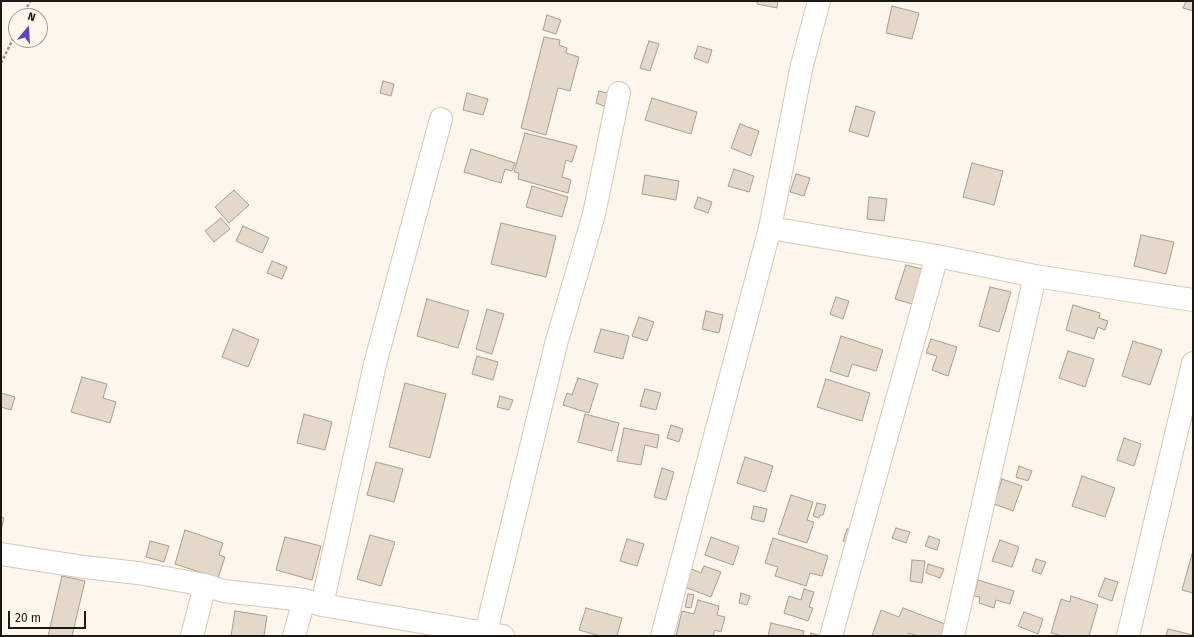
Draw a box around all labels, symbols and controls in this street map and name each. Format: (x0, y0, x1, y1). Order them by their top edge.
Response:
north arrow (8, 8, 48, 48)
text: N (26, 10, 37, 24)
scale bar (10, 603, 88, 629)
text: 20 m (15, 611, 41, 625)

